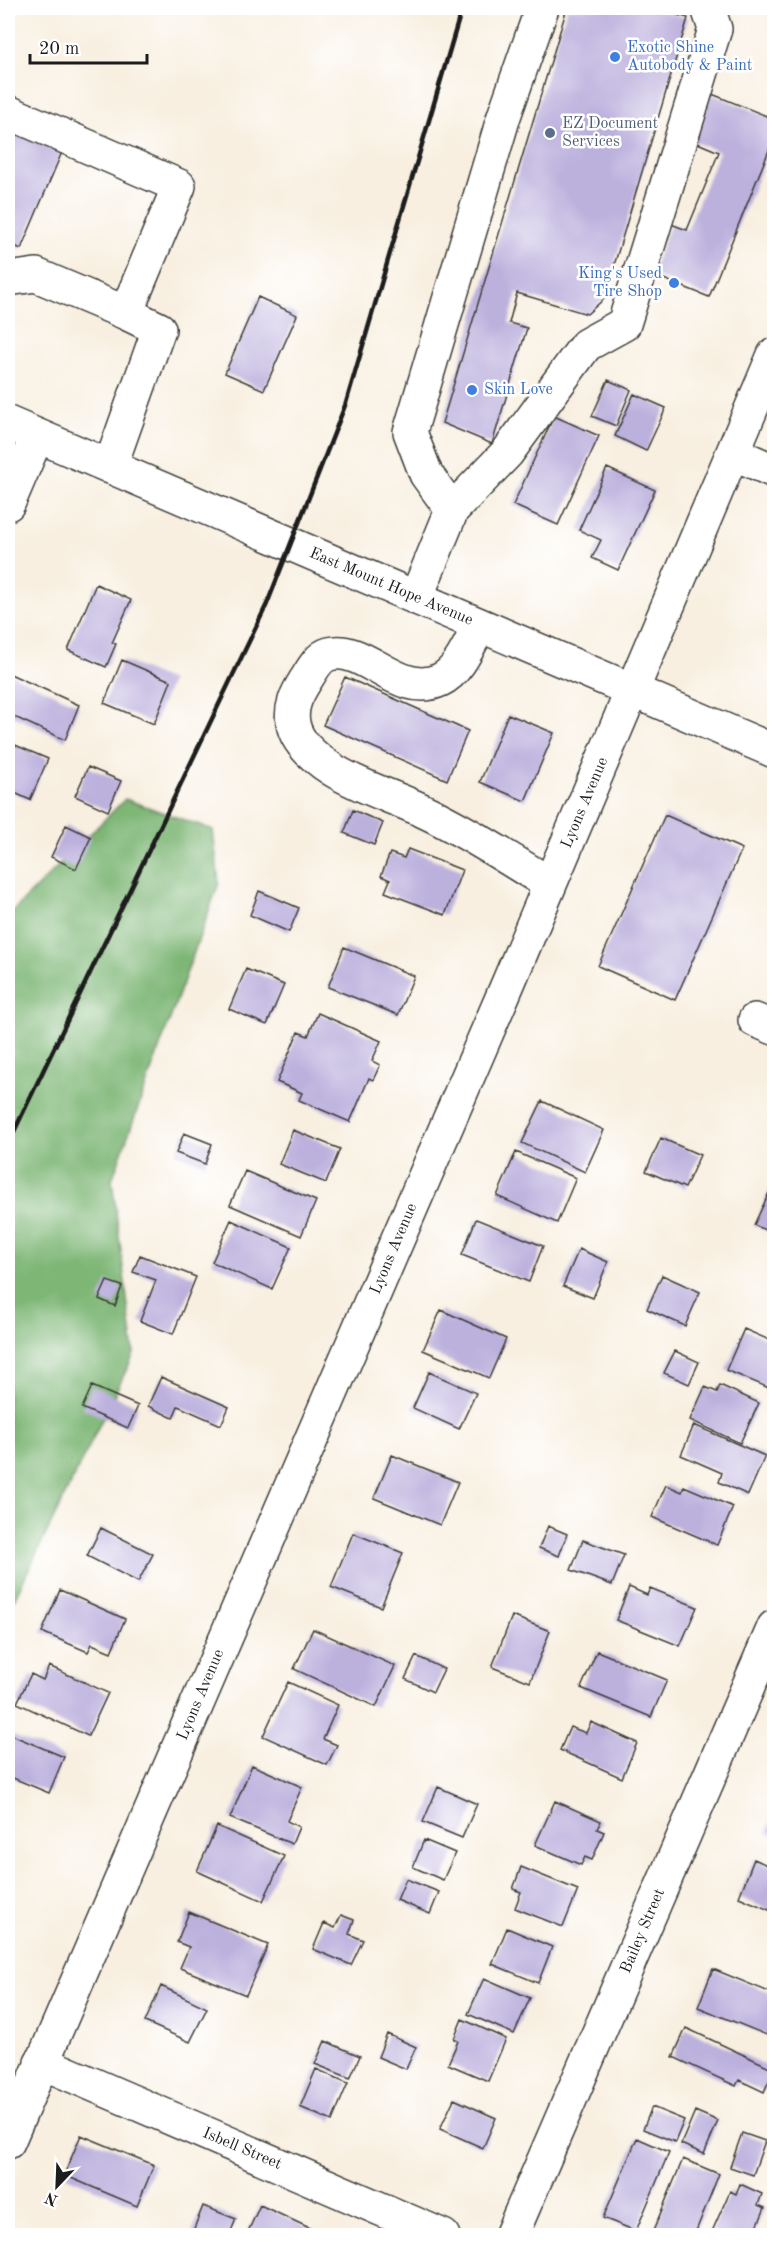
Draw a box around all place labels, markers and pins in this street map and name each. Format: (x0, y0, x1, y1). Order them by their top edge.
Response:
place label: Exotic Shine Autobody & Paint (627, 40, 753, 74)
marker: Exotic Shine Autobody & Paint (608, 50, 622, 64)
place label: EZ Document Services (562, 116, 659, 150)
marker: EZ Document Services (543, 126, 557, 140)
place label: King's Used Tire Shop (578, 266, 662, 300)
marker: King's Used Tire Shop (667, 276, 681, 290)
place label: Skin Love (484, 382, 553, 398)
marker: Skin Love (465, 383, 479, 397)

